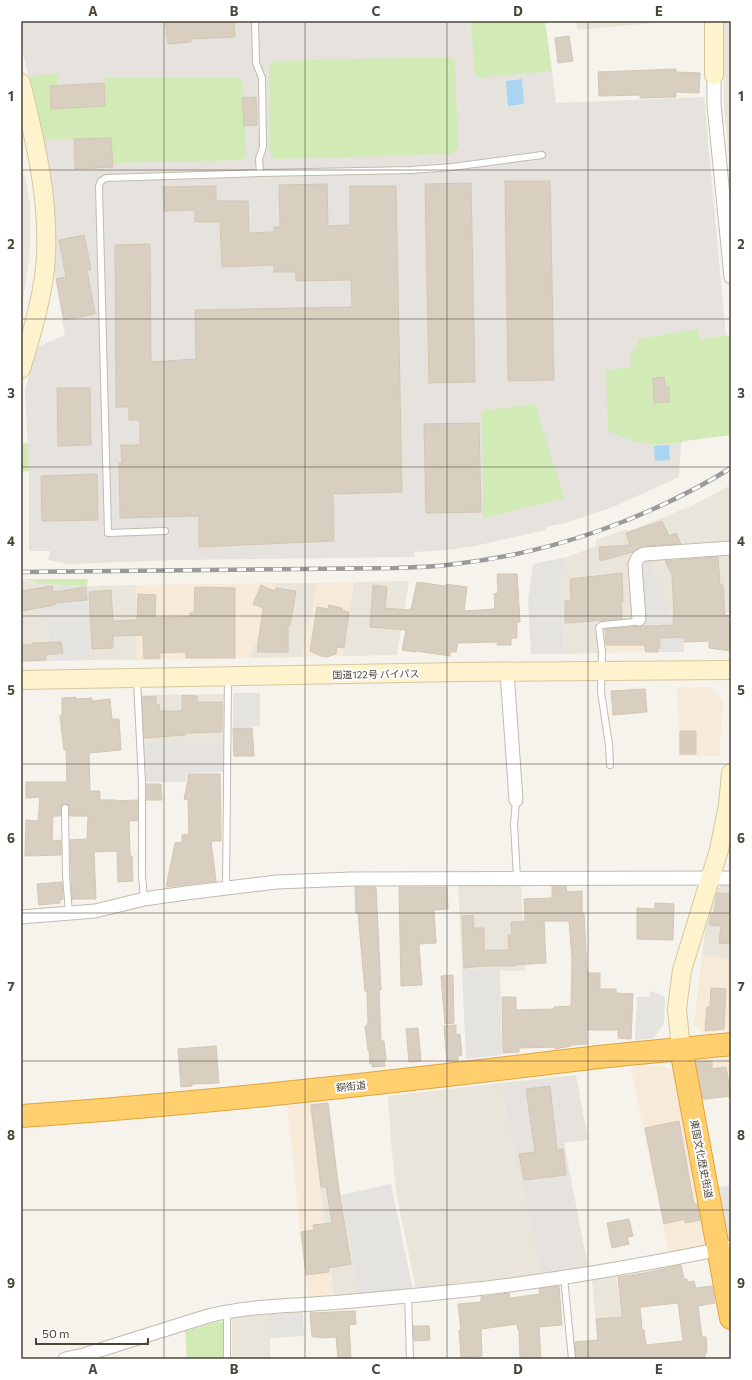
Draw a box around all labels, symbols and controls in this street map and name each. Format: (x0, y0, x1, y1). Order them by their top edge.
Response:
text: A (88, 3, 98, 19)
text: B (230, 3, 239, 19)
text: C (372, 3, 381, 19)
text: D (513, 3, 523, 19)
text: E (655, 3, 663, 19)
text: 1 (8, 88, 14, 104)
text: 1 (738, 88, 744, 104)
text: 2 (7, 236, 15, 252)
text: 2 (737, 236, 745, 252)
text: 3 (7, 385, 15, 401)
text: 3 (737, 385, 745, 401)
text: 4 (7, 533, 15, 549)
text: 4 (737, 533, 745, 549)
street label: 国道122号 バイパス (332, 667, 420, 681)
text: 5 (7, 682, 15, 698)
text: 5 (737, 682, 745, 698)
text: 6 (7, 830, 15, 846)
text: 6 (737, 830, 745, 846)
text: 7 (7, 978, 15, 994)
text: 7 (737, 978, 745, 994)
street label: 銅街道 (335, 1078, 367, 1094)
street label: 東国文化歴史街道 (688, 1119, 716, 1199)
text: 8 (7, 1127, 15, 1143)
text: 8 (737, 1127, 745, 1143)
text: 9 (7, 1275, 15, 1291)
text: 9 (737, 1275, 745, 1291)
scale bar (36, 1320, 148, 1346)
text: 50 m (42, 1326, 70, 1340)
text: A (88, 1361, 98, 1377)
text: B (230, 1361, 239, 1377)
text: C (372, 1361, 381, 1377)
text: D (513, 1361, 523, 1377)
text: E (655, 1361, 663, 1377)

